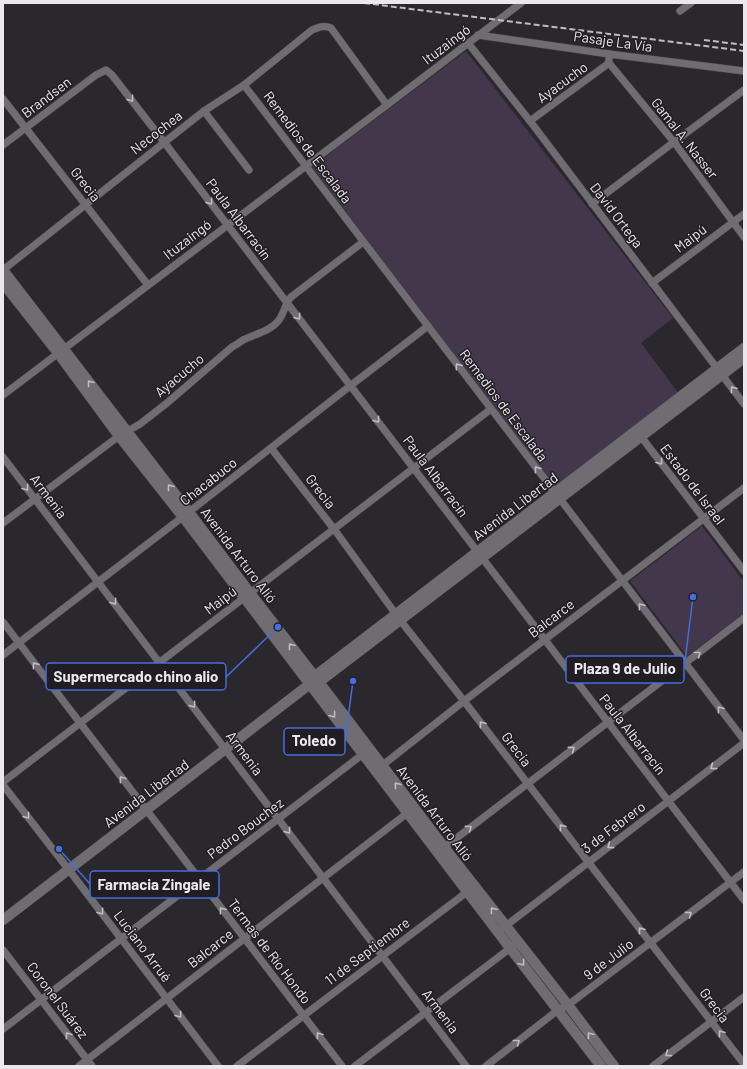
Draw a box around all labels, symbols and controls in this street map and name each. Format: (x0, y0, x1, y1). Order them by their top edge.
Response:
street label: Ituzaingó (419, 20, 473, 68)
street label: Pasaje La Vía (573, 27, 653, 55)
street label: Ayacucho (533, 58, 591, 106)
street label: Brandsen (18, 73, 74, 121)
street label: Remedios de Escalada (260, 88, 356, 206)
street label: Gamal A. Nasser (648, 94, 722, 182)
one-way arrow (127, 95, 134, 102)
street label: Necochea (127, 107, 185, 157)
street label: Grecia (67, 163, 105, 205)
street label: Paula Albarracín (203, 175, 275, 263)
street label: David Ortega (587, 179, 647, 251)
one-way arrow (206, 198, 213, 205)
street label: Ituzaingó (160, 215, 214, 263)
street label: Maipú (671, 220, 709, 256)
one-way arrow (293, 313, 300, 320)
street label: Remedios de Escalada (456, 346, 552, 464)
street label: Ayacucho (151, 350, 207, 400)
one-way arrow (456, 363, 463, 370)
one-way arrow (88, 381, 95, 388)
one-way arrow (730, 386, 738, 393)
one-way arrow (372, 416, 379, 423)
street label: Paula Albarracín (400, 432, 472, 520)
street label: Estado de Israel (657, 440, 729, 528)
street label: Chacabuco (176, 453, 240, 509)
one-way arrow (655, 457, 662, 464)
one-way arrow (535, 466, 542, 473)
street label: Avenida Libertad (469, 468, 561, 544)
street label: Grecia (302, 470, 340, 512)
street label: Armenia (27, 471, 71, 521)
one-way arrow (22, 483, 29, 490)
one-way arrow (167, 484, 174, 491)
street label: Avenida Arturo Alió (198, 504, 280, 606)
street label: Maipú (201, 582, 239, 618)
street label: Balcarce (525, 595, 577, 641)
one-way arrow (109, 598, 117, 605)
one-way arrow (639, 603, 646, 610)
one-way arrow (289, 643, 296, 650)
one-way arrow (693, 651, 700, 658)
callout: Plaza 9 de Julio (566, 656, 684, 683)
text: Plaza 9 de Julio (574, 659, 676, 677)
one-way arrow (33, 662, 40, 669)
callout: Supermercado chino alio (46, 663, 226, 690)
text: Supermercado chino alio (54, 667, 218, 685)
street label: Paula Albarracín (596, 690, 670, 778)
one-way arrow (188, 701, 195, 708)
one-way arrow (718, 706, 725, 713)
one-way arrow (328, 711, 335, 718)
one-way arrow (480, 722, 487, 729)
street label: Armenia (223, 728, 267, 778)
callout: Toledo (284, 728, 345, 755)
street label: Grecia (498, 728, 536, 770)
text: Toledo (292, 731, 336, 749)
one-way arrow (568, 747, 575, 754)
street label: Avenida Libertad (100, 755, 192, 831)
street label: Avenida Arturo Alió (394, 762, 476, 864)
one-way arrow (710, 762, 717, 769)
one-way arrow (120, 777, 127, 784)
one-way arrow (394, 782, 402, 789)
street label: Pedro Bouchez (204, 794, 286, 862)
street label: 3 de Febrero (578, 797, 648, 857)
one-way arrow (22, 812, 29, 819)
one-way arrow (559, 825, 566, 832)
one-way arrow (464, 826, 471, 833)
one-way arrow (284, 827, 291, 834)
one-way arrow (607, 841, 614, 848)
callout: Farmacia Zingale (90, 871, 219, 898)
text: Farmacia Zingale (97, 875, 211, 893)
street label: Termas de Río Hondo (225, 895, 315, 1007)
one-way arrow (96, 907, 103, 914)
street label: Luciano Arrué (111, 907, 175, 985)
one-way arrow (220, 907, 227, 914)
one-way arrow (491, 908, 498, 915)
one-way arrow (684, 912, 691, 919)
street label: 11 de Septiembre (321, 914, 413, 988)
street label: Balcarce (184, 925, 236, 971)
one-way arrow (639, 928, 646, 935)
street label: 9 de Julio (580, 935, 636, 983)
street label: Coronel Suárez (24, 958, 92, 1042)
one-way arrow (517, 959, 524, 966)
street label: Grecia (696, 984, 734, 1026)
street label: Armenia (419, 986, 463, 1036)
one-way arrow (175, 1011, 182, 1018)
one-way arrow (718, 1031, 725, 1038)
one-way arrow (65, 1032, 73, 1039)
one-way arrow (316, 1032, 323, 1039)
one-way arrow (588, 1032, 595, 1039)
one-way arrow (513, 1040, 520, 1047)
one-way arrow (666, 1050, 673, 1057)

